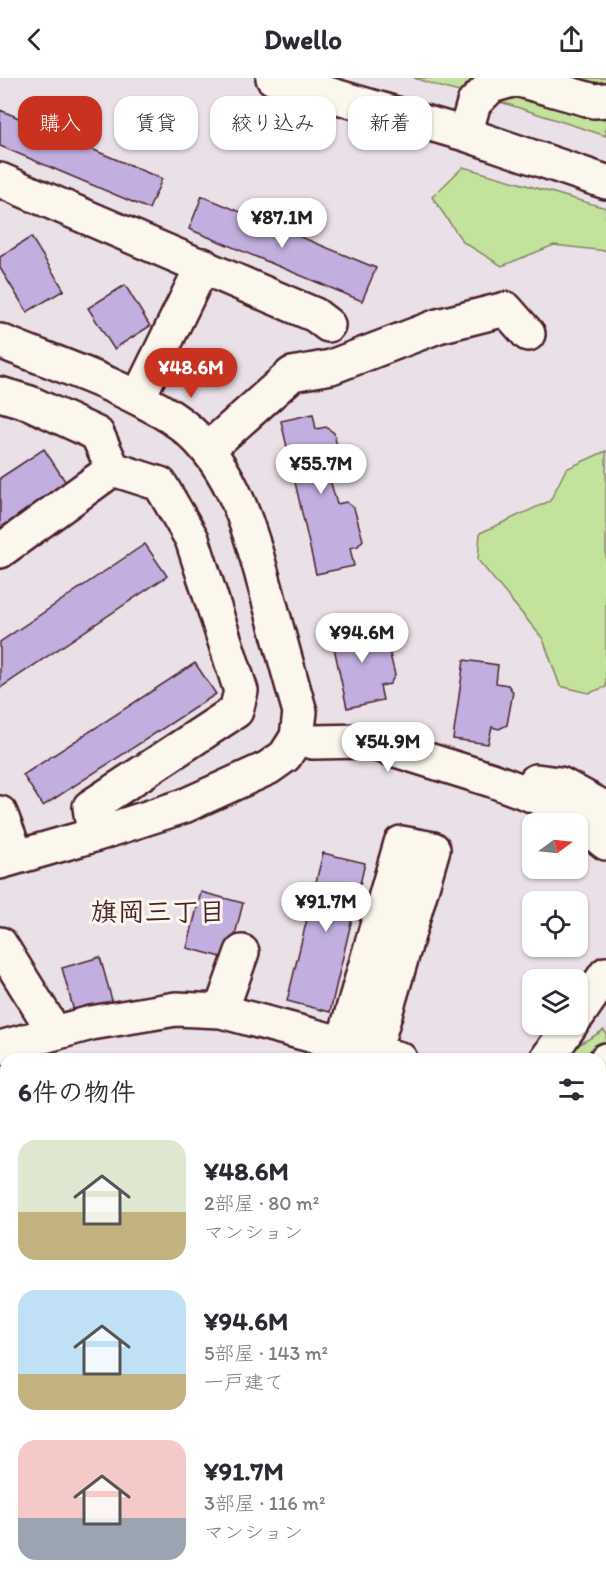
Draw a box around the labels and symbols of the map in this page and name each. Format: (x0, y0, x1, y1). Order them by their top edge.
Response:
pin: ¥87.1M (233, 198, 331, 249)
pin: ¥48.6M (142, 348, 240, 399)
pin: ¥55.7M (272, 444, 370, 495)
pin: ¥94.6M (313, 613, 411, 664)
pin: ¥54.9M (339, 722, 437, 773)
north arrow (522, 813, 588, 879)
pin: ¥91.7M (277, 882, 375, 933)
district label: 旗岡三丁目 (91, 895, 226, 928)

